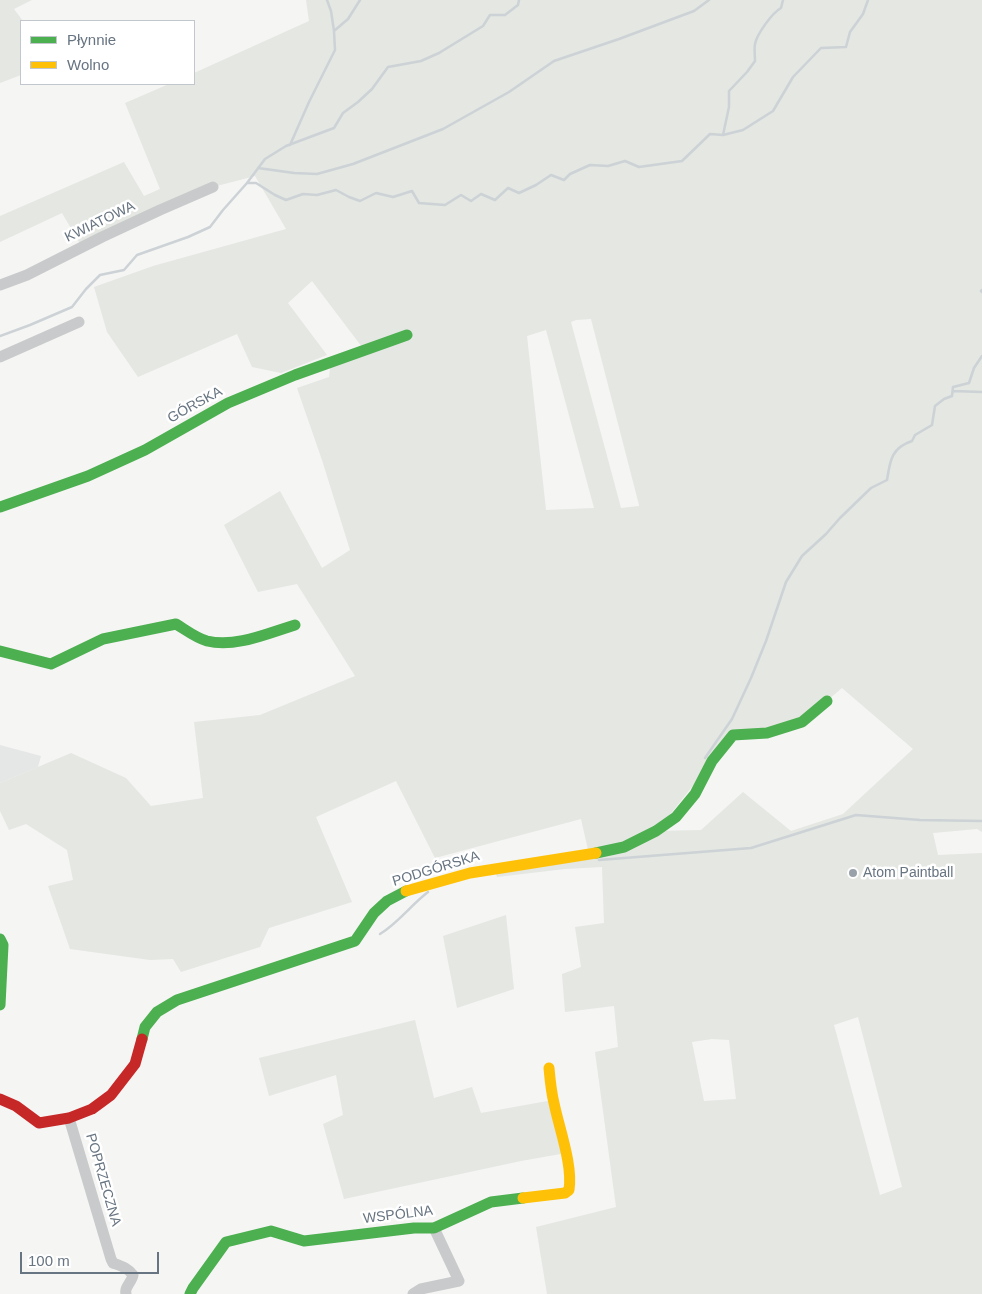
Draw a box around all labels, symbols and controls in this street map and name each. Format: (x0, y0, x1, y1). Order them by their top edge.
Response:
legend (20, 20, 195, 85)
text: Płynnie (67, 31, 116, 48)
text: Wolno (67, 56, 109, 73)
street label: KWIATOWA (62, 198, 138, 246)
street label: GÓRSKA (165, 383, 225, 427)
street label: PODGÓRSKA (390, 848, 482, 890)
place label: Atom Paintball (863, 865, 953, 881)
marker: Atom Paintball (847, 867, 859, 879)
street label: POPRZECZNA (82, 1132, 124, 1228)
street label: WSPÓLNA (362, 1202, 434, 1228)
scale bar (22, 1242, 161, 1274)
text: 100 m (28, 1252, 70, 1269)

